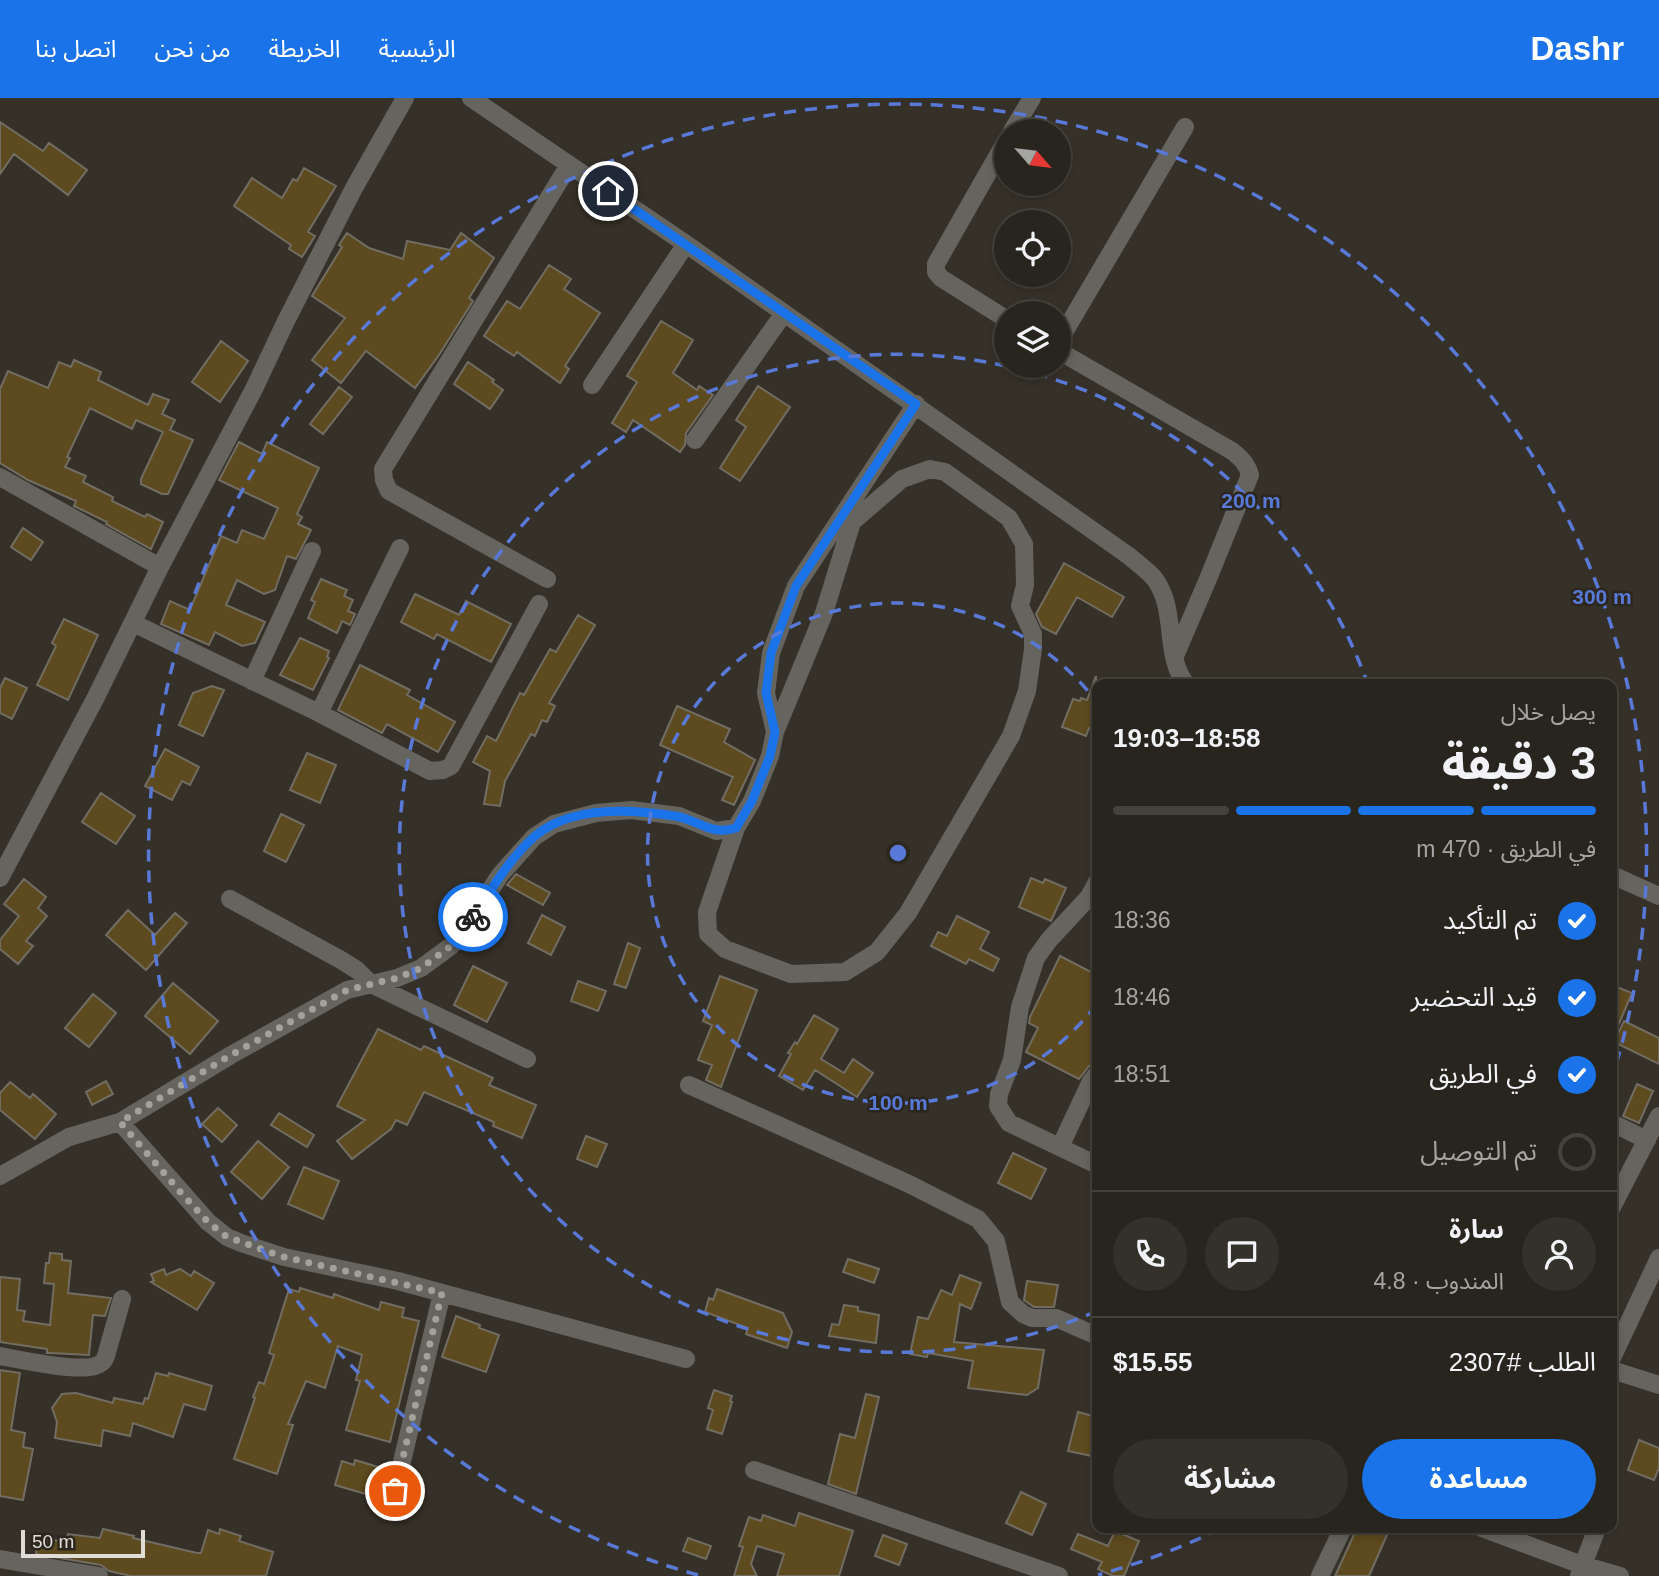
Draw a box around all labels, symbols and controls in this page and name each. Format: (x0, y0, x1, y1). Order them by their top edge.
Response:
text: Dashr (1530, 30, 1624, 67)
text: اتصل بنا (35, 35, 117, 62)
text: من نحن (155, 35, 231, 62)
text: الخريطة (269, 35, 341, 62)
text: الرئيسية (379, 35, 456, 62)
north arrow (994, 119, 1071, 196)
map controls (994, 119, 1071, 378)
pin (578, 161, 638, 221)
icon: home (589, 172, 627, 210)
button: locate (994, 210, 1071, 287)
button: layers (994, 301, 1071, 378)
text: 200 m (1221, 489, 1281, 512)
text: 300 m (1572, 585, 1632, 608)
text: يصل خلال (1501, 699, 1596, 725)
text: 18:58–19:03 (1113, 723, 1260, 753)
text: 3 دقيقة (1442, 737, 1596, 789)
text: في الطريق · 470 m (1416, 836, 1596, 862)
centre of rings (886, 841, 910, 865)
courier (438, 882, 508, 952)
icon: bike (454, 898, 492, 936)
icon: check (1558, 902, 1596, 940)
text: تم التأكيد (1443, 905, 1537, 935)
text: 18:36 (1113, 907, 1171, 933)
icon: check (1558, 979, 1596, 1017)
text: قيد التحضير (1411, 982, 1537, 1012)
text: 18:46 (1113, 984, 1171, 1010)
icon: check (1558, 1056, 1596, 1094)
text: في الطريق (1429, 1059, 1537, 1089)
text: 18:51 (1113, 1061, 1171, 1087)
text: 100 m (868, 1091, 928, 1114)
text: تم التوصيل (1420, 1136, 1537, 1166)
text: سارة (1449, 1214, 1504, 1244)
button: phone (1113, 1217, 1187, 1291)
button: chat (1205, 1217, 1279, 1291)
button: person (1522, 1217, 1596, 1291)
text: المندوب · 4.8 (1374, 1268, 1504, 1294)
text: $15.55 (1113, 1347, 1193, 1377)
text: الطلب #2307 (1449, 1347, 1596, 1377)
button: مشاركة (1113, 1439, 1348, 1519)
button: مساعدة (1362, 1439, 1596, 1519)
pin (365, 1461, 425, 1521)
icon: bag (376, 1472, 414, 1510)
scale bar (21, 1527, 145, 1559)
text: 50 m (32, 1531, 74, 1552)

